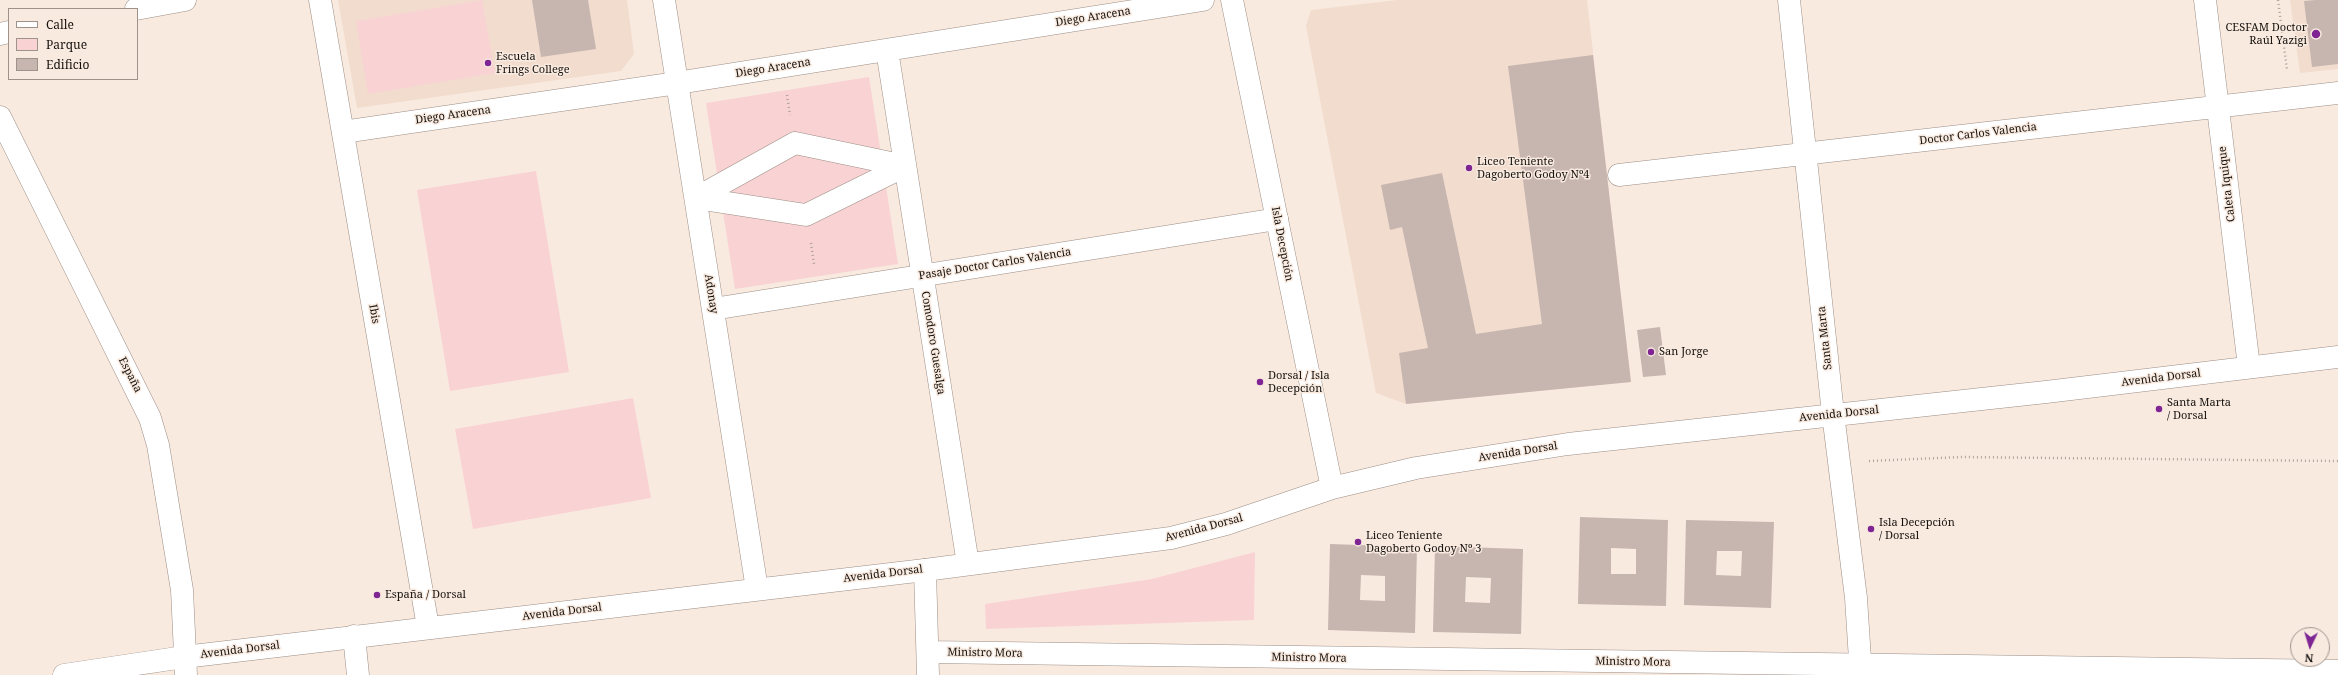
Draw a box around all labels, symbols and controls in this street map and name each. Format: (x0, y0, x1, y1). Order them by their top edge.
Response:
street label: Diego Aracena (1054, 5, 1132, 29)
legend (8, 8, 138, 80)
text: Calle (46, 16, 74, 33)
place label: CESFAM Doctor Raúl Yazigi (2226, 21, 2307, 47)
marker: CESFAM Doctor Raúl Yazigi (2310, 28, 2322, 40)
text: Parque (46, 36, 87, 53)
place label: Escuela Frings College (496, 50, 570, 76)
text: Edificio (46, 56, 89, 73)
street label: Diego Aracena (734, 56, 812, 80)
marker: Escuela Frings College (483, 58, 493, 68)
street label: Diego Aracena (414, 103, 492, 127)
street label: Doctor Carlos Valencia (1919, 120, 2037, 148)
street label: Caleta Iquique (2216, 145, 2238, 223)
place label: Liceo Teniente Dagoberto Godoy Nº4 (1477, 155, 1589, 181)
marker: Liceo Teniente Dagoberto Godoy Nº4 (1464, 163, 1474, 173)
street label: Isla Decepción (1268, 206, 1296, 282)
street label: Pasaje Doctor Carlos Valencia (918, 245, 1072, 283)
street label: Adonay (701, 273, 721, 315)
street label: Comodoro Guesalga (918, 290, 948, 396)
street label: Ibis (366, 303, 382, 325)
street label: Santa Marta (1815, 306, 1835, 370)
place label: San Jorge (1659, 345, 1708, 359)
marker: San Jorge (1646, 347, 1656, 357)
street label: España (115, 355, 145, 395)
street label: Avenida Dorsal (2121, 367, 2201, 389)
place label: Dorsal / Isla Decepción (1268, 369, 1330, 395)
marker: Dorsal / Isla Decepción (1255, 377, 1265, 387)
place label: Santa Marta / Dorsal (2167, 396, 2231, 422)
street label: Avenida Dorsal (1799, 403, 1879, 425)
marker: Santa Marta / Dorsal (2154, 404, 2164, 414)
street label: Avenida Dorsal (1478, 439, 1558, 465)
street label: Avenida Dorsal (1164, 511, 1244, 545)
place label: Isla Decepción / Dorsal (1879, 516, 1955, 542)
marker: Isla Decepción / Dorsal (1866, 524, 1876, 534)
place label: Liceo Teniente Dagoberto Godoy Nº 3 (1366, 529, 1481, 555)
marker: Liceo Teniente Dagoberto Godoy Nº 3 (1353, 537, 1363, 547)
street label: Avenida Dorsal (843, 563, 923, 585)
place label: España / Dorsal (385, 588, 466, 602)
marker: España / Dorsal (372, 590, 382, 600)
street label: Avenida Dorsal (522, 601, 602, 623)
north arrow (2290, 627, 2330, 667)
street label: Avenida Dorsal (200, 639, 280, 661)
street label: Ministro Mora (947, 646, 1023, 660)
street label: Ministro Mora (1271, 651, 1347, 665)
text: N (2304, 651, 2314, 666)
street label: Ministro Mora (1595, 655, 1671, 669)

